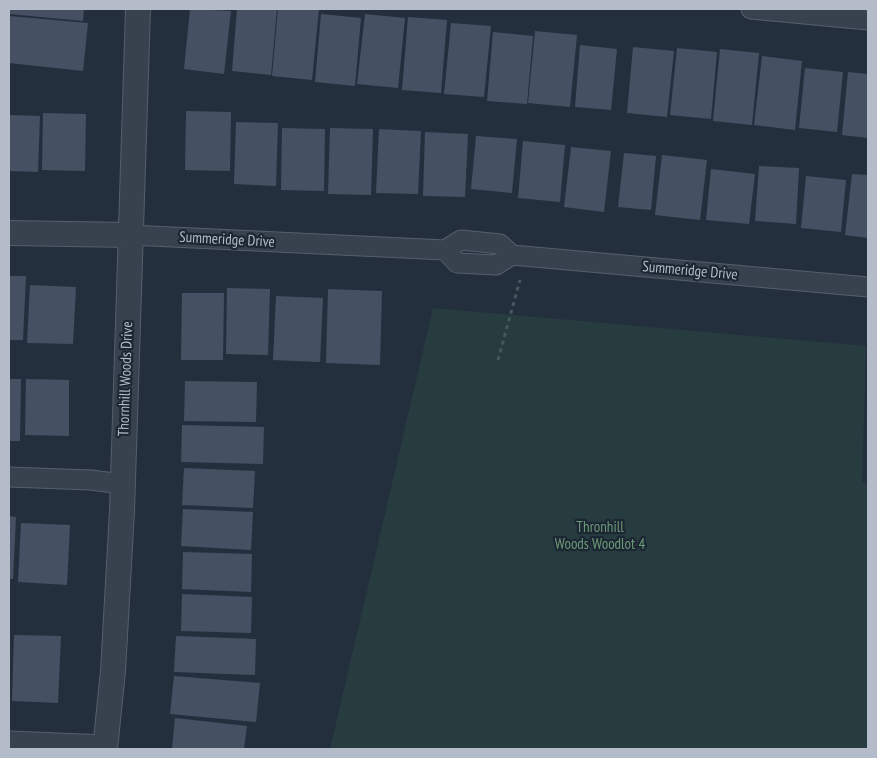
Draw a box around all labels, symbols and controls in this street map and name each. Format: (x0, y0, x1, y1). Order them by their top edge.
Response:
street label: Summeridge Drive (179, 229, 275, 251)
street label: Summeridge Drive (642, 258, 738, 284)
street label: Thornhill Woods Drive (115, 321, 137, 437)
park label: Thronhill Woods Woodlot 4 (555, 519, 645, 554)

